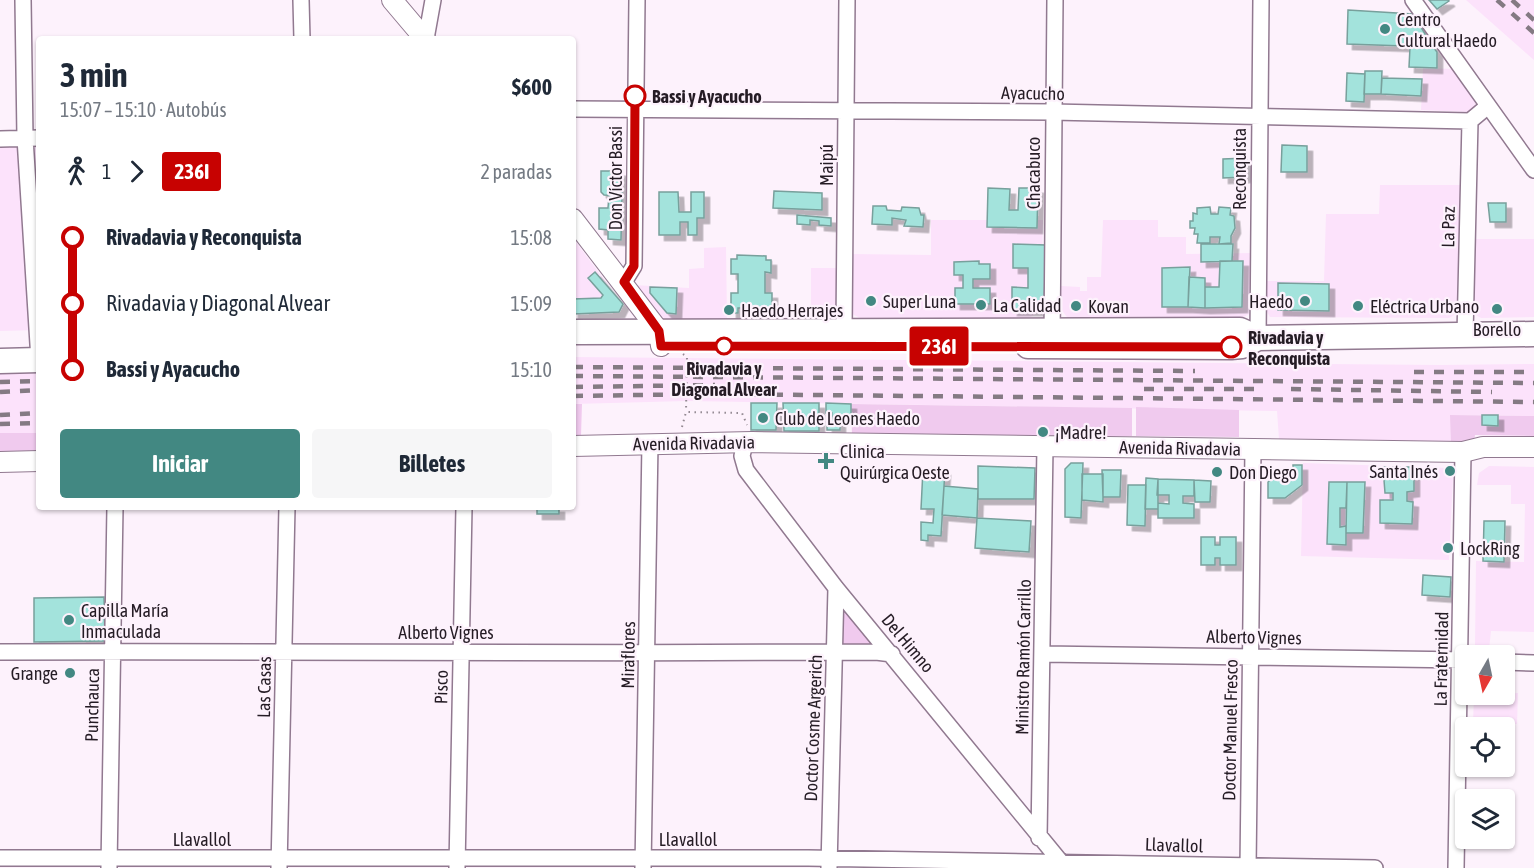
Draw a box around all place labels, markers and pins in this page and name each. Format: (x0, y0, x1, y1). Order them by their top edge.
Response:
place label: Centro Cultural Haedo (1397, 9, 1497, 51)
marker: Centro Cultural Haedo (1378, 22, 1392, 36)
marker: Bassi y Ayacucho (624, 85, 646, 107)
place label: Bassi y Ayacucho (652, 86, 762, 107)
place label: Super Luna (883, 291, 957, 312)
place label: Haedo (1249, 291, 1293, 312)
marker: Super Luna (864, 294, 878, 308)
marker: Haedo (1298, 294, 1312, 308)
place label: La Calidad (993, 295, 1062, 316)
place label: Kovan (1088, 296, 1129, 317)
place label: Eléctrica Urbano (1370, 296, 1479, 317)
marker: La Calidad (974, 298, 988, 312)
marker: Kovan (1069, 299, 1083, 313)
marker: Eléctrica Urbano (1351, 299, 1365, 313)
place label: Haedo Herrajes (741, 300, 843, 321)
marker: Borello (1490, 302, 1504, 316)
marker: Haedo Herrajes (722, 303, 736, 317)
place label: Borello (1473, 319, 1521, 340)
place label: Rivadavia y Reconquista (1248, 327, 1330, 369)
marker: Rivadavia y Reconquista (1220, 336, 1242, 358)
marker: Rivadavia y Diagonal Alvear (715, 337, 733, 355)
place label: Rivadavia y Diagonal Alvear (671, 358, 777, 400)
place label: Club de Leones Haedo (775, 408, 920, 429)
marker: Club de Leones Haedo (756, 411, 770, 425)
place label: ¡Madre! (1055, 422, 1107, 443)
marker: ¡Madre! (1036, 425, 1050, 439)
place label: Clinica Quirúrgica Oeste (840, 441, 950, 483)
marker: Clinica Quirúrgica Oeste (817, 452, 835, 470)
place label: Santa Inés (1369, 461, 1438, 482)
place label: Don Diego (1229, 462, 1297, 483)
marker: Santa Inés (1443, 464, 1457, 478)
marker: Don Diego (1210, 465, 1224, 479)
place label: LockRing (1460, 538, 1520, 559)
marker: LockRing (1441, 541, 1455, 555)
place label: Capilla María Inmaculada (81, 600, 169, 642)
marker: Capilla María Inmaculada (62, 613, 76, 627)
place label: Grange (11, 663, 58, 684)
marker: Grange (63, 666, 77, 680)

